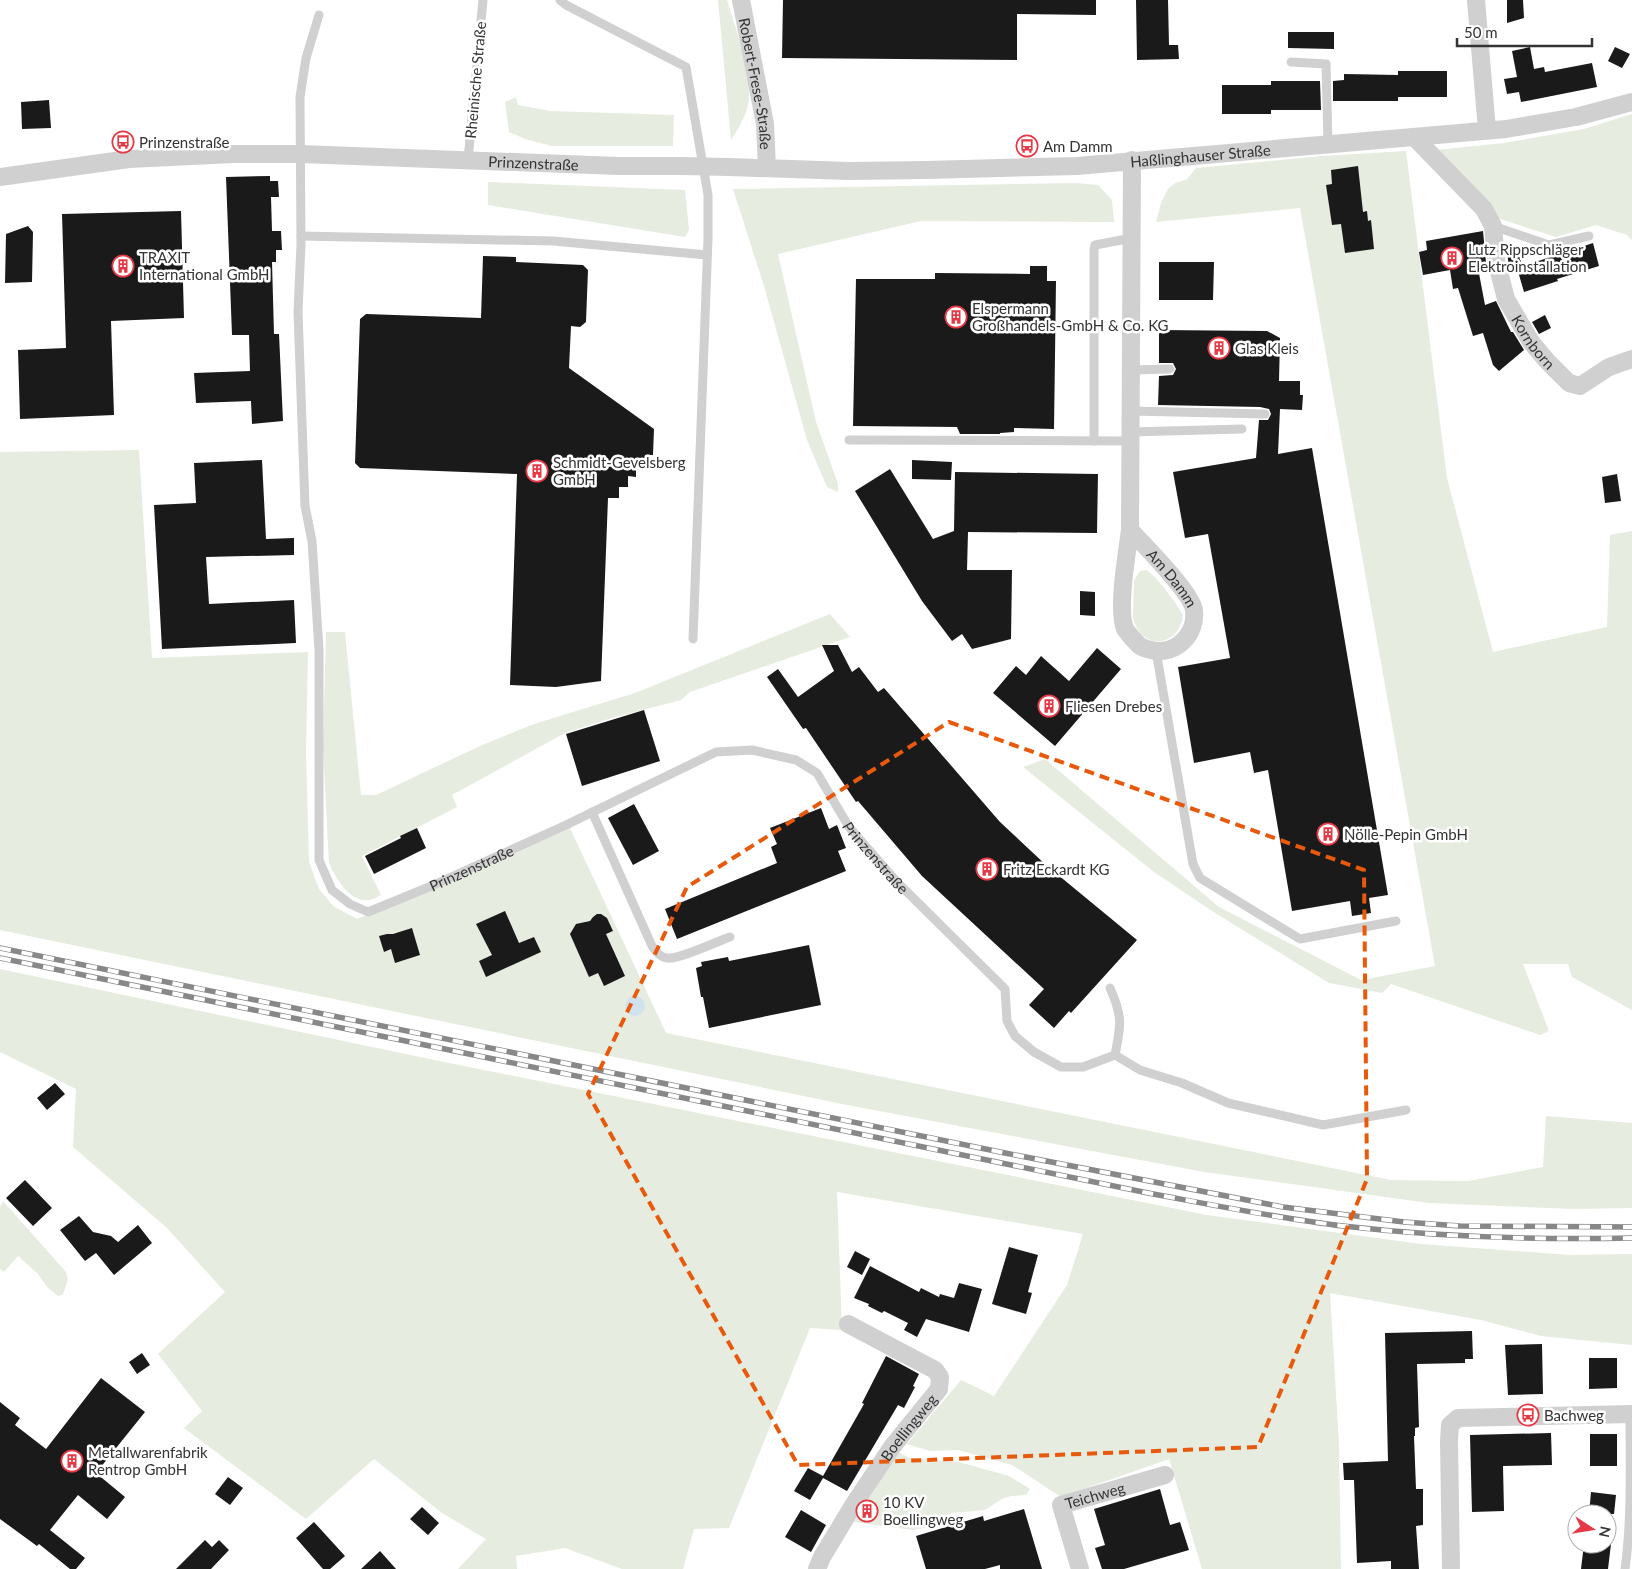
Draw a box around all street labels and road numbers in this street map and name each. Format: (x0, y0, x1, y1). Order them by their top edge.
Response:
street label: Robert-Frese-Straße (736, 16, 775, 150)
street label: Rheinische Straße (461, 21, 489, 139)
street label: Haßlinghauser Straße (1129, 140, 1272, 170)
street label: Prinzenstraße (488, 152, 579, 174)
street label: Kornborn (1508, 312, 1559, 373)
street label: Am Damm (1143, 545, 1201, 610)
street label: Prinzenstraße (839, 818, 913, 897)
street label: Prinzenstraße (426, 841, 516, 895)
street label: Boellingweg (876, 1390, 941, 1464)
street label: Teichweg (1063, 1478, 1127, 1512)

